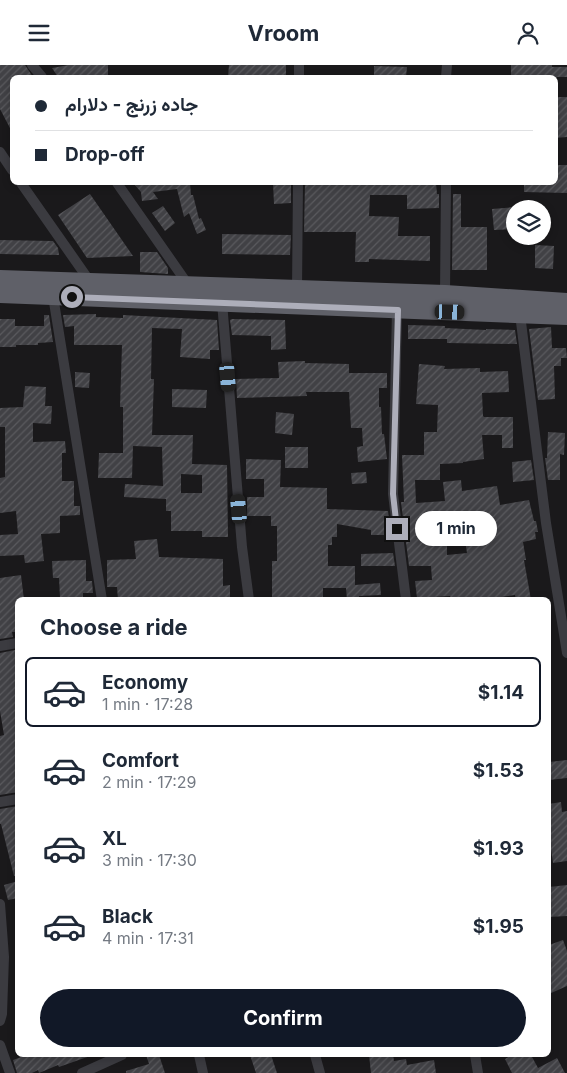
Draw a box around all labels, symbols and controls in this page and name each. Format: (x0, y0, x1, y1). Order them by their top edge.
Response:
icon: menu (25, 19, 53, 47)
icon: person (514, 19, 542, 47)
text: Vroom (248, 20, 319, 46)
text: جاده زرنج - دلارام (65, 93, 198, 116)
text: Drop-off (65, 143, 145, 166)
map controls (506, 200, 551, 245)
button: layers (506, 200, 551, 245)
route start (61, 286, 83, 308)
car (434, 304, 465, 320)
car (219, 361, 236, 393)
car (230, 493, 247, 525)
callout: 1 min (414, 511, 497, 547)
route end (386, 518, 408, 540)
text: 1 min (436, 518, 476, 538)
text: Choose a ride (40, 614, 188, 640)
icon: car (42, 670, 87, 715)
text: Economy (102, 671, 188, 694)
text: $1.14 (478, 681, 524, 704)
text: 1 min · 17:28 (102, 694, 193, 714)
icon: car (42, 748, 87, 793)
text: Comfort (102, 749, 179, 772)
text: $1.53 (473, 759, 524, 782)
text: 2 min · 17:29 (102, 772, 197, 792)
icon: car (42, 826, 87, 871)
text: XL (102, 827, 127, 850)
text: $1.93 (473, 837, 524, 860)
text: 3 min · 17:30 (102, 850, 197, 870)
icon: car (42, 904, 87, 949)
text: Black (102, 905, 153, 928)
text: $1.95 (473, 915, 524, 938)
text: 4 min · 17:31 (102, 928, 194, 948)
button: Confirm (40, 989, 526, 1047)

